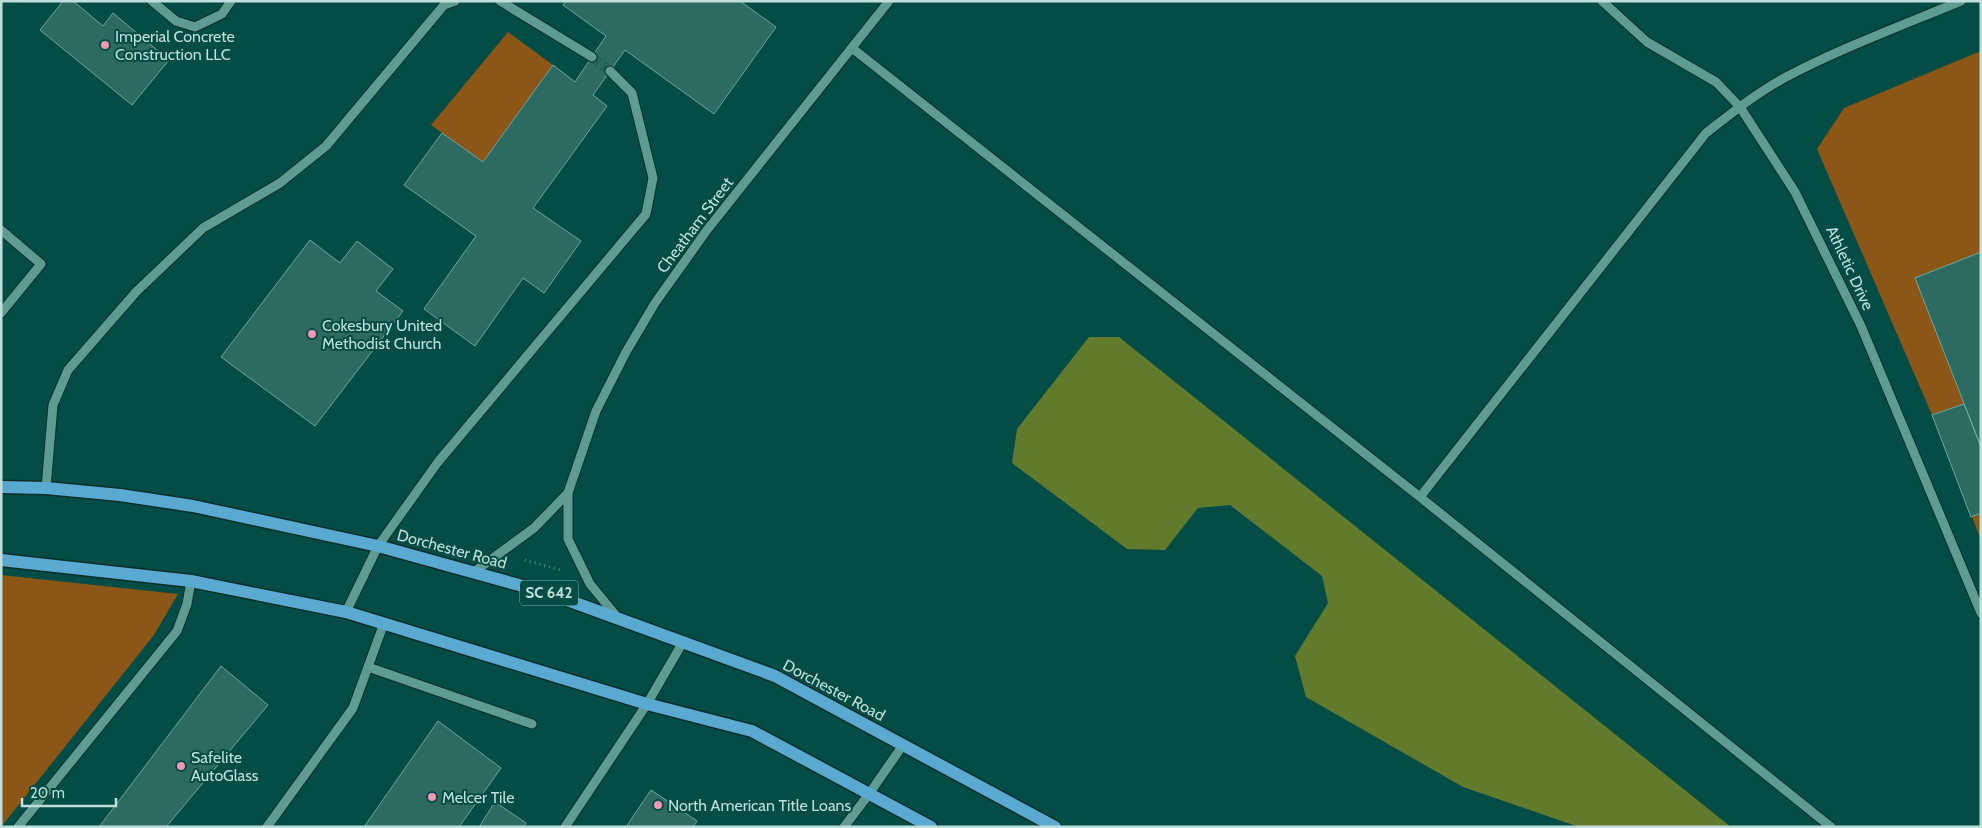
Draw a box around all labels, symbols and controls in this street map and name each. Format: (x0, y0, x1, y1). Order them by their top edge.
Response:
place label: Imperial Concrete Construction LLC (115, 27, 235, 64)
marker: Imperial Concrete Construction LLC (99, 39, 111, 51)
street label: Cheatham Street (653, 173, 737, 277)
street label: Athletic Drive (1822, 223, 1878, 313)
place label: Cokesbury United Methodist Church (322, 316, 442, 353)
marker: Cokesbury United Methodist Church (306, 328, 318, 340)
street label: Dorchester Road (395, 525, 509, 573)
road number: SC 642 (520, 580, 578, 606)
street label: Dorchester Road (780, 655, 888, 725)
place label: Safelite AutoGlass (191, 748, 259, 785)
marker: Safelite AutoGlass (175, 760, 187, 772)
scale bar (22, 776, 116, 808)
text: 20 m (30, 784, 65, 802)
place label: Melcer Tile (442, 788, 514, 807)
marker: Melcer Tile (426, 791, 438, 803)
place label: North American Title Loans (668, 796, 852, 815)
marker: North American Title Loans (652, 799, 664, 811)

